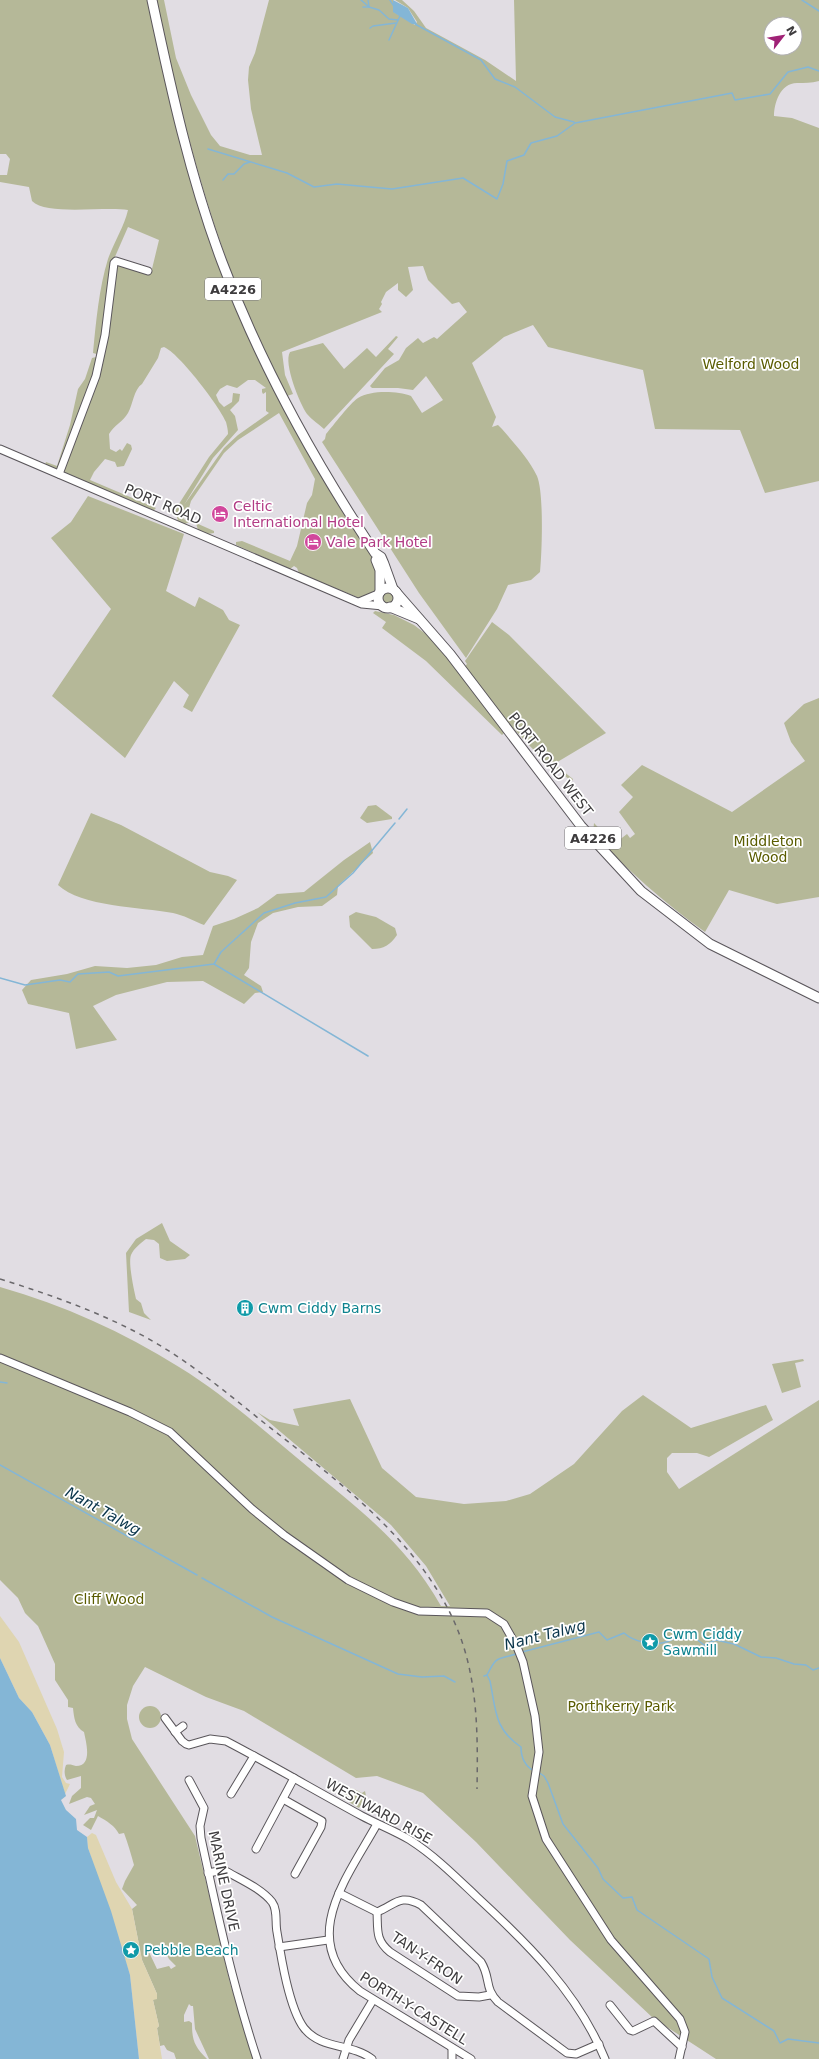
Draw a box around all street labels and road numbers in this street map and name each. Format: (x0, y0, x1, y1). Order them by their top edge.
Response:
road number: A4226 (205, 278, 261, 300)
street label: PORT ROAD (122, 481, 204, 527)
street label: PORT ROAD WEST (506, 709, 597, 819)
road number: A4226 (565, 827, 621, 849)
street label: WESTWARD RISE (323, 1775, 435, 1847)
street label: MARINE DRIVE (206, 1829, 242, 1933)
street label: TAN-Y-FRON (388, 1928, 466, 1988)
street label: PORTH-Y-CASTELL (357, 1968, 471, 2048)

